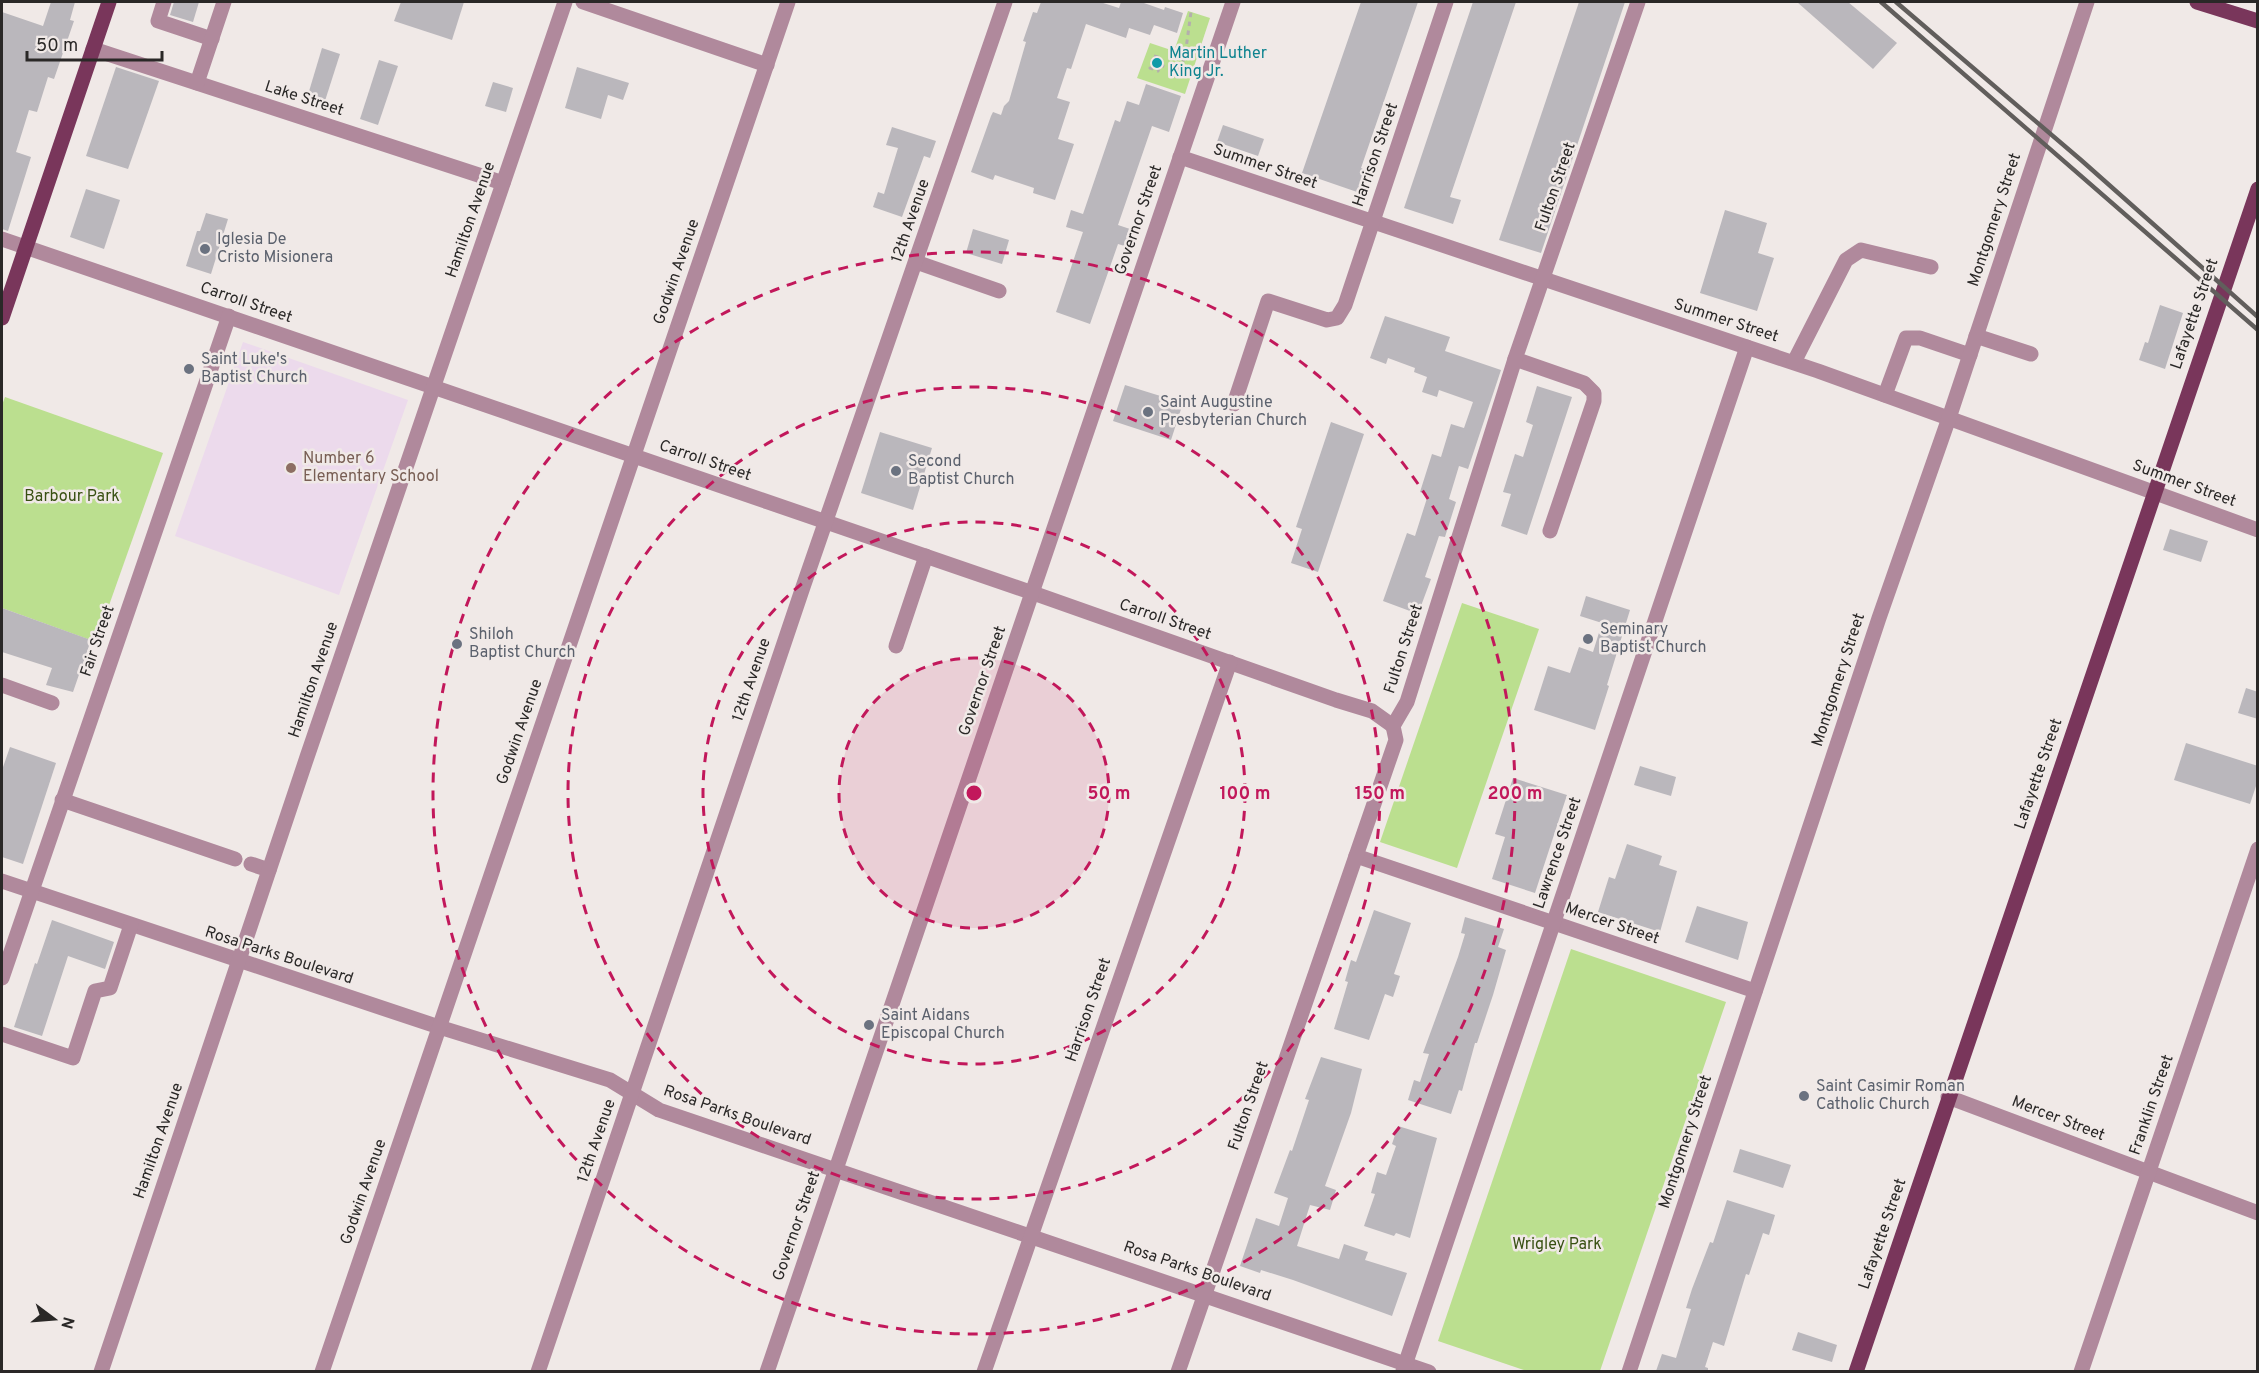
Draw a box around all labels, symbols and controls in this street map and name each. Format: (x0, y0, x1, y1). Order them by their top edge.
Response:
scale bar (27, 24, 162, 62)
text: 50 m (36, 35, 78, 58)
place label: Martin Luther King Jr. (1169, 44, 1267, 82)
marker: Martin Luther King Jr. (1150, 56, 1164, 70)
street label: Lake Street (262, 77, 346, 121)
street label: Harrison Street (1349, 100, 1403, 210)
street label: Summer Street (1210, 140, 1320, 194)
street label: Fulton Street (1531, 140, 1581, 234)
street label: Montgomery Street (1964, 151, 2026, 289)
street label: Hamilton Avenue (442, 159, 500, 281)
street label: Governor Street (1111, 162, 1167, 278)
street label: 12th Avenue (887, 177, 935, 265)
street label: Godwin Avenue (650, 217, 704, 327)
place label: Iglesia De Cristo Misionera (217, 230, 333, 268)
marker: Iglesia De Cristo Misionera (198, 242, 212, 256)
street label: Lafayette Street (2167, 256, 2223, 372)
street label: Carroll Street (197, 278, 295, 328)
street label: Summer Street (1671, 295, 1781, 347)
place label: Saint Luke's Baptist Church (201, 350, 307, 388)
marker: Saint Luke's Baptist Church (182, 362, 196, 376)
place label: Saint Augustine Presbyterian Church (1160, 393, 1307, 431)
marker: Saint Augustine Presbyterian Church (1141, 405, 1155, 419)
street label: Carroll Street (656, 436, 754, 486)
place label: Number 6 Elementary School (303, 449, 439, 487)
place label: Second Baptist Church (908, 452, 1014, 490)
street label: Summer Street (2129, 456, 2239, 512)
marker: Number 6 Elementary School (284, 461, 298, 475)
marker: Second Baptist Church (889, 464, 903, 478)
park label: Barbour Park (24, 487, 120, 507)
street label: Carroll Street (1116, 595, 1214, 645)
street label: Fulton Street (1380, 602, 1428, 696)
street label: Fair Street (76, 603, 120, 679)
street label: Montgomery Street (1808, 611, 1870, 749)
street label: Hamilton Avenue (285, 619, 343, 741)
place label: Seminary Baptist Church (1600, 620, 1706, 658)
street label: Governor Street (955, 623, 1011, 739)
place label: Shiloh Baptist Church (469, 625, 575, 663)
marker: Seminary Baptist Church (1581, 632, 1595, 646)
street label: 12th Avenue (728, 636, 776, 724)
marker: Shiloh Baptist Church (450, 637, 464, 651)
street label: Godwin Avenue (493, 677, 547, 787)
street label: Lafayette Street (2011, 716, 2067, 832)
centre of rings (964, 783, 984, 803)
text: 50 m (1087, 783, 1131, 806)
text: 100 m (1219, 783, 1271, 806)
text: 150 m (1355, 783, 1405, 806)
text: 200 m (1487, 783, 1543, 806)
street label: Lawrence Street (1529, 794, 1587, 912)
street label: Mercer Street (1562, 899, 1662, 949)
street label: Rosa Parks Boulevard (202, 923, 356, 989)
street label: Harrison Street (1062, 955, 1116, 1065)
place label: Saint Aidans Episcopal Church (881, 1006, 1005, 1044)
marker: Saint Aidans Episcopal Church (862, 1018, 876, 1032)
street label: Franklin Street (2125, 1052, 2179, 1158)
street label: Fulton Street (1224, 1059, 1274, 1153)
street label: Montgomery Street (1655, 1073, 1717, 1211)
place label: Saint Casimir Roman Catholic Church (1816, 1077, 1965, 1115)
street label: Hamilton Avenue (130, 1080, 188, 1202)
street label: Rosa Parks Boulevard (661, 1081, 813, 1151)
marker: Saint Casimir Roman Catholic Church (1797, 1089, 1811, 1103)
street label: Mercer Street (2008, 1092, 2108, 1146)
street label: 12th Avenue (573, 1097, 621, 1185)
street label: Godwin Avenue (337, 1137, 391, 1247)
street label: Governor Street (769, 1168, 825, 1284)
street label: Lafayette Street (1855, 1176, 1911, 1292)
park label: Wrigley Park (1512, 1235, 1602, 1255)
street label: Rosa Parks Boulevard (1121, 1237, 1273, 1307)
north arrow (24, 1289, 84, 1349)
text: N (55, 1314, 78, 1331)

